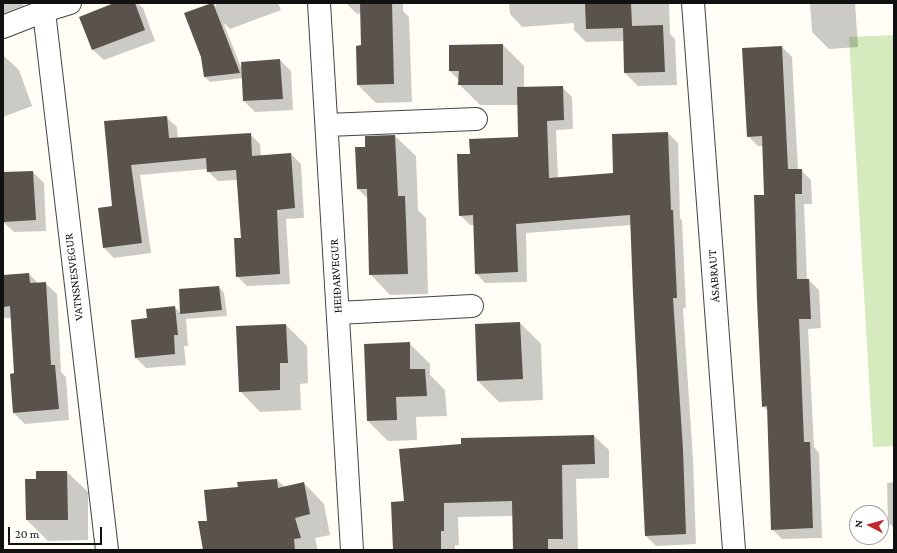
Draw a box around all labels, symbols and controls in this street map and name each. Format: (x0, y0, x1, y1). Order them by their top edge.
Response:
street label: VATNSNESVEGUR (61, 232, 87, 322)
street label: HEIÐARVEGUR (327, 238, 345, 314)
street label: ÁSABRAUT (705, 249, 723, 303)
north arrow (849, 505, 889, 545)
scale bar (10, 519, 104, 545)
text: N (852, 519, 864, 528)
text: 20 m (15, 527, 39, 541)

